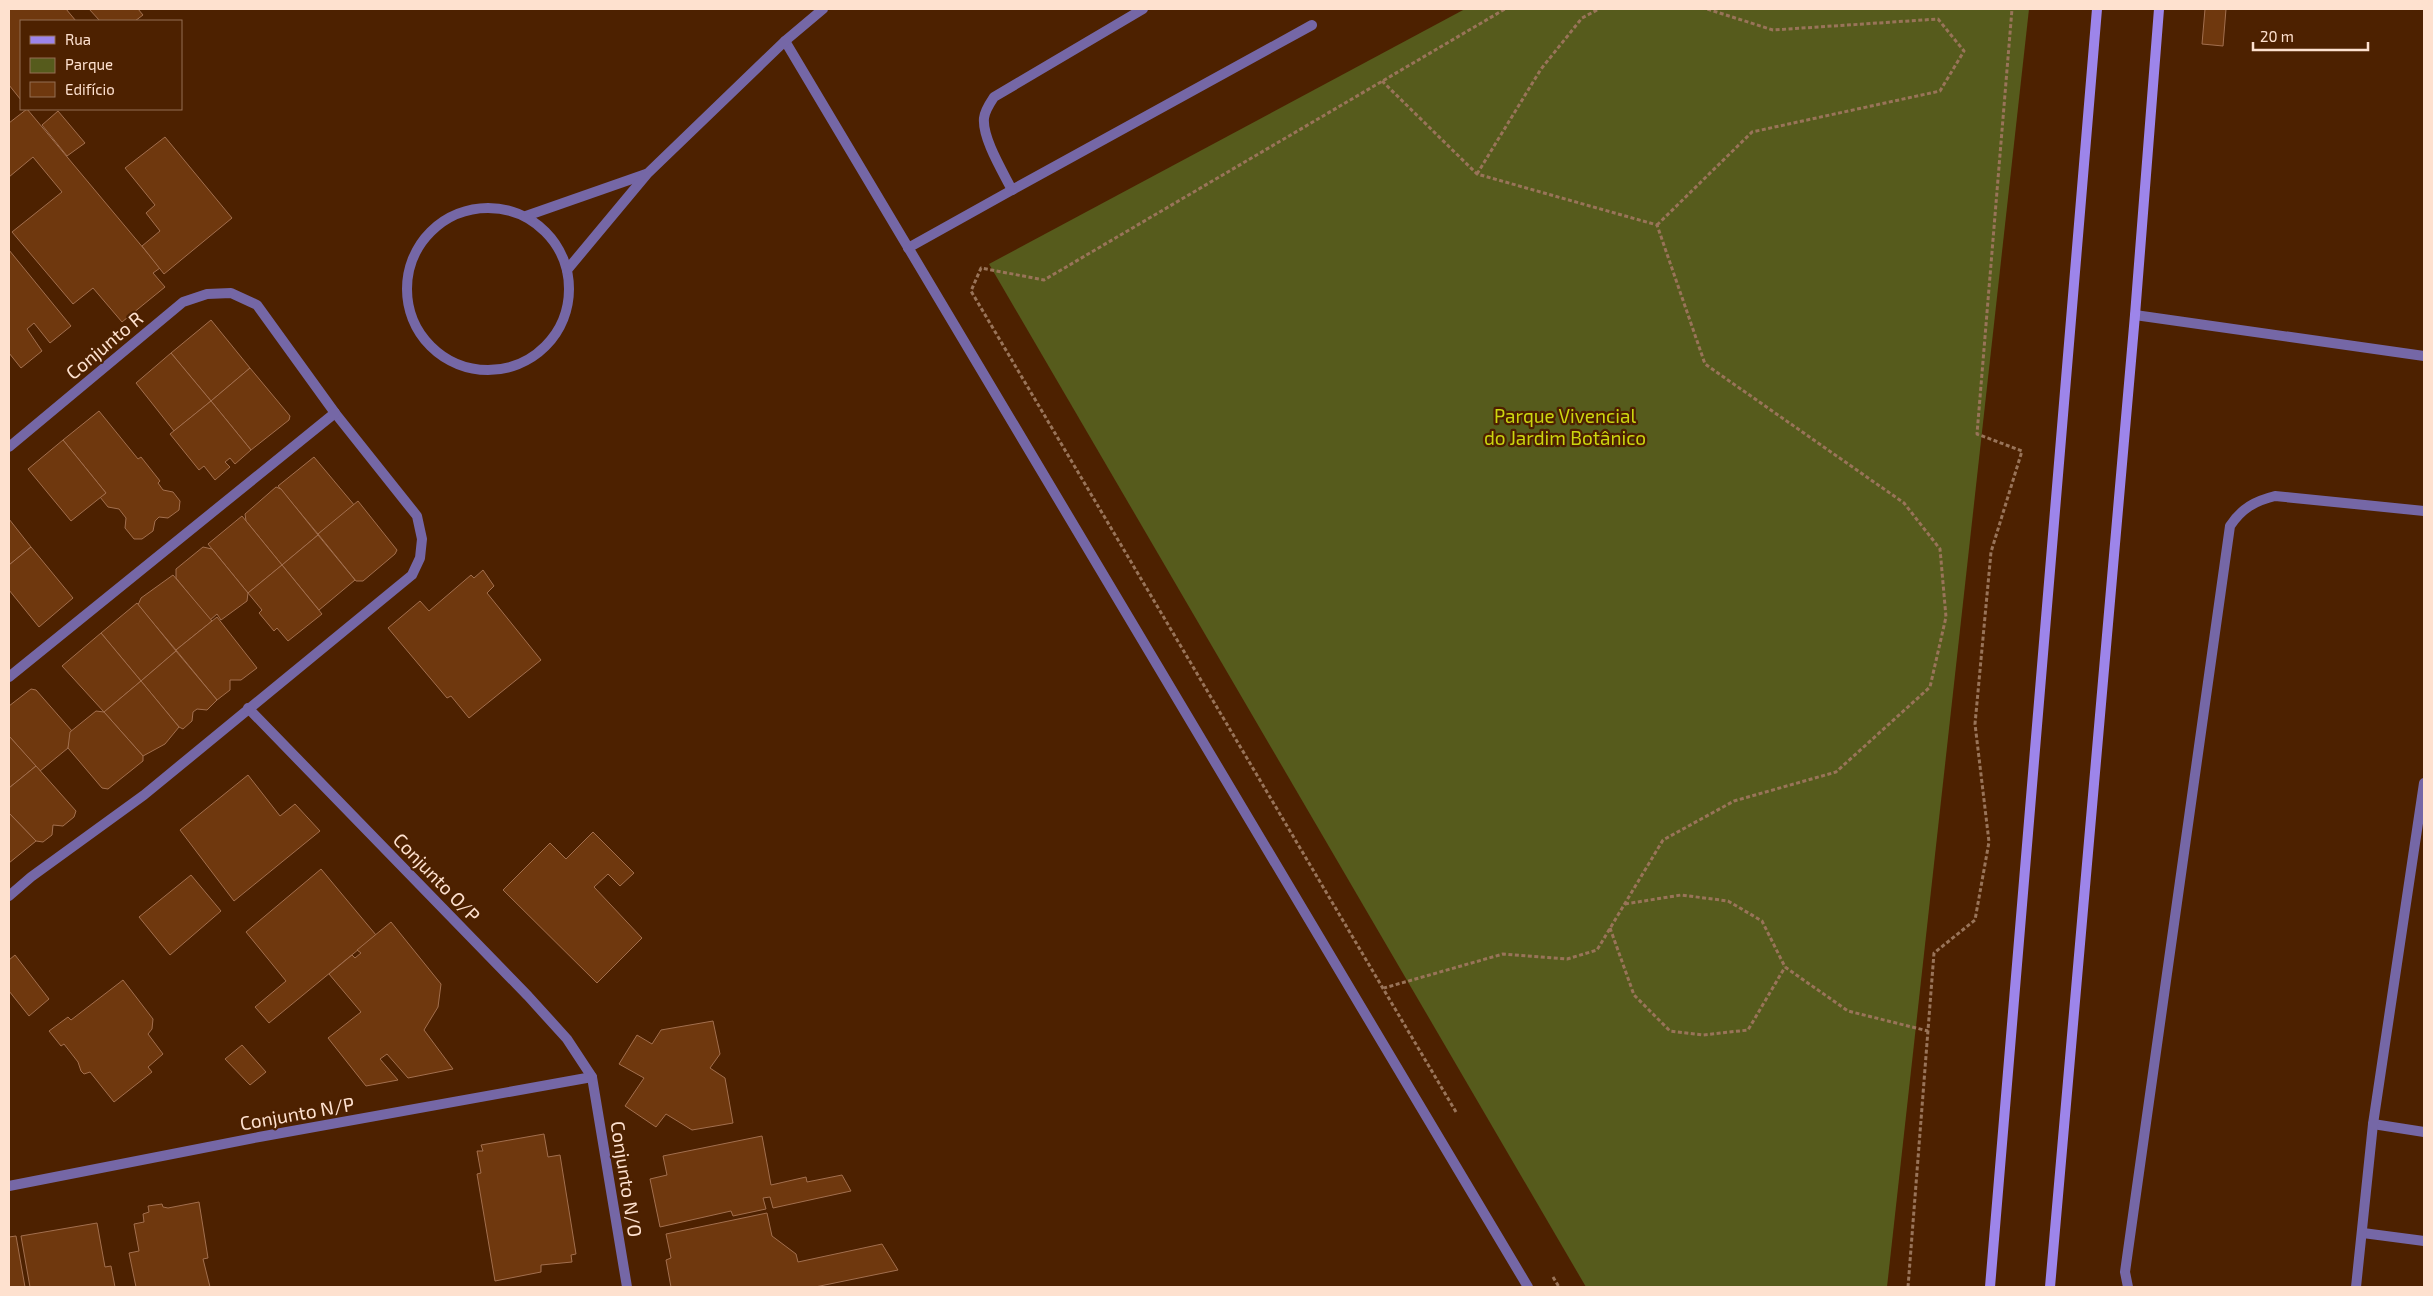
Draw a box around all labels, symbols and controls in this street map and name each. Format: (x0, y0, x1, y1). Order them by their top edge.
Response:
legend (20, 20, 182, 110)
scale bar (2253, 20, 2368, 52)
text: 20 m (2260, 27, 2294, 45)
text: Rua (65, 30, 91, 48)
text: Parque (65, 55, 113, 73)
text: Edifício (65, 80, 115, 98)
street label: Conjunto R (61, 306, 147, 384)
park label: Parque Vivencial do Jardim Botânico (1484, 404, 1646, 449)
street label: Conjunto O/P (389, 828, 485, 926)
street label: Conjunto N/P (238, 1092, 356, 1134)
street label: Conjunto N/O (606, 1119, 648, 1239)

